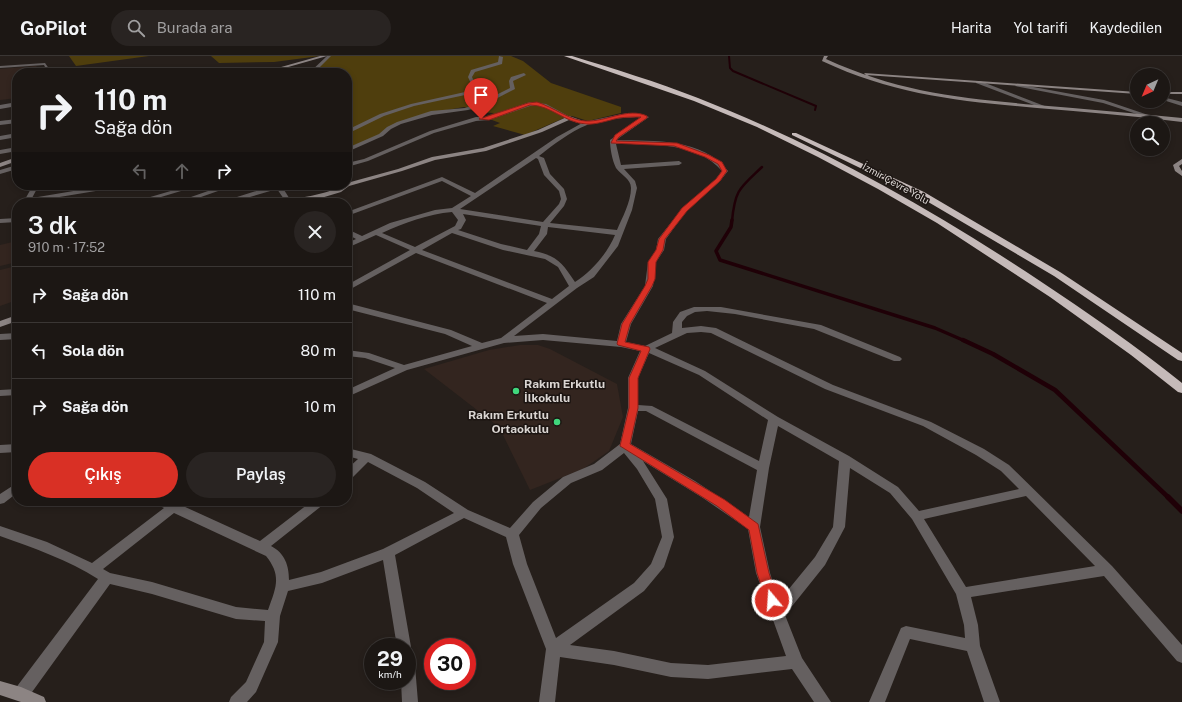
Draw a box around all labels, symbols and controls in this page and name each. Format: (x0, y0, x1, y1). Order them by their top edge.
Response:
search box (111, 10, 391, 46)
text: GoPilot (20, 17, 87, 39)
icon: search (125, 17, 147, 39)
text: Burada ara (157, 19, 233, 36)
text: Harita (951, 20, 991, 36)
text: Yol tarifi (1013, 20, 1068, 36)
text: Kaydedilen (1090, 20, 1162, 36)
north arrow (1130, 68, 1170, 108)
map controls (1130, 68, 1170, 156)
pin (464, 78, 498, 119)
text: 110 m (94, 83, 167, 116)
icon: right (28, 84, 80, 136)
icon: arrive (470, 84, 492, 106)
button: search (1130, 116, 1170, 156)
text: Sağa dön (94, 117, 172, 138)
icon: left (129, 160, 151, 182)
icon: ahead (171, 160, 193, 182)
icon: right (213, 160, 235, 182)
street label: İzmir Çevre Yolu (861, 160, 932, 206)
text: 3 dk (28, 211, 77, 239)
button: close (294, 211, 336, 253)
text: 910 m · 17:52 (28, 240, 105, 255)
icon: right (28, 284, 50, 306)
text: Sağa dön (62, 286, 128, 303)
text: 110 m (298, 286, 336, 303)
icon: left (28, 340, 50, 362)
text: Sola dön (62, 342, 124, 359)
text: 80 m (301, 342, 336, 359)
place label: Rakım Erkutlu İlkokulu (524, 377, 605, 405)
marker: Rakım Erkutlu İlkokulu (511, 386, 521, 396)
icon: right (28, 396, 50, 418)
text: Sağa dön (62, 398, 128, 415)
text: 10 m (304, 398, 336, 415)
place label: Rakım Erkutlu Ortaokulu (468, 408, 549, 436)
marker: Rakım Erkutlu Ortaokulu (552, 417, 562, 427)
button: Çıkış (28, 452, 178, 498)
button: Paylaş (186, 452, 336, 498)
position arrow (751, 579, 793, 621)
speed limit sign: 30 (424, 638, 476, 690)
text: 29 (377, 647, 403, 671)
text: km/h (378, 668, 402, 680)

